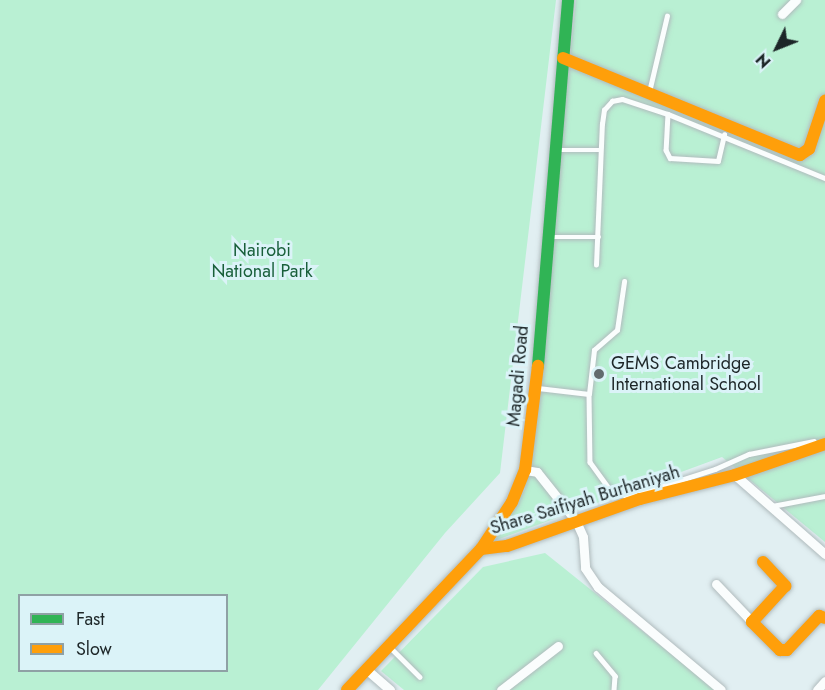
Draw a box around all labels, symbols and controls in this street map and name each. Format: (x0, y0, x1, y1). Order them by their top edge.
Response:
north arrow (747, 18, 807, 78)
text: N (751, 48, 776, 73)
park label: Nairobi National Park (211, 240, 313, 282)
street label: Magadi Road (503, 325, 533, 427)
place label: GEMS Cambridge International School (611, 353, 761, 395)
marker: GEMS Cambridge International School (592, 367, 606, 381)
street label: Share Saifiyah Burhaniyah (488, 461, 682, 539)
legend (18, 594, 228, 672)
text: Fast (76, 606, 105, 632)
text: Slow (76, 636, 112, 662)

